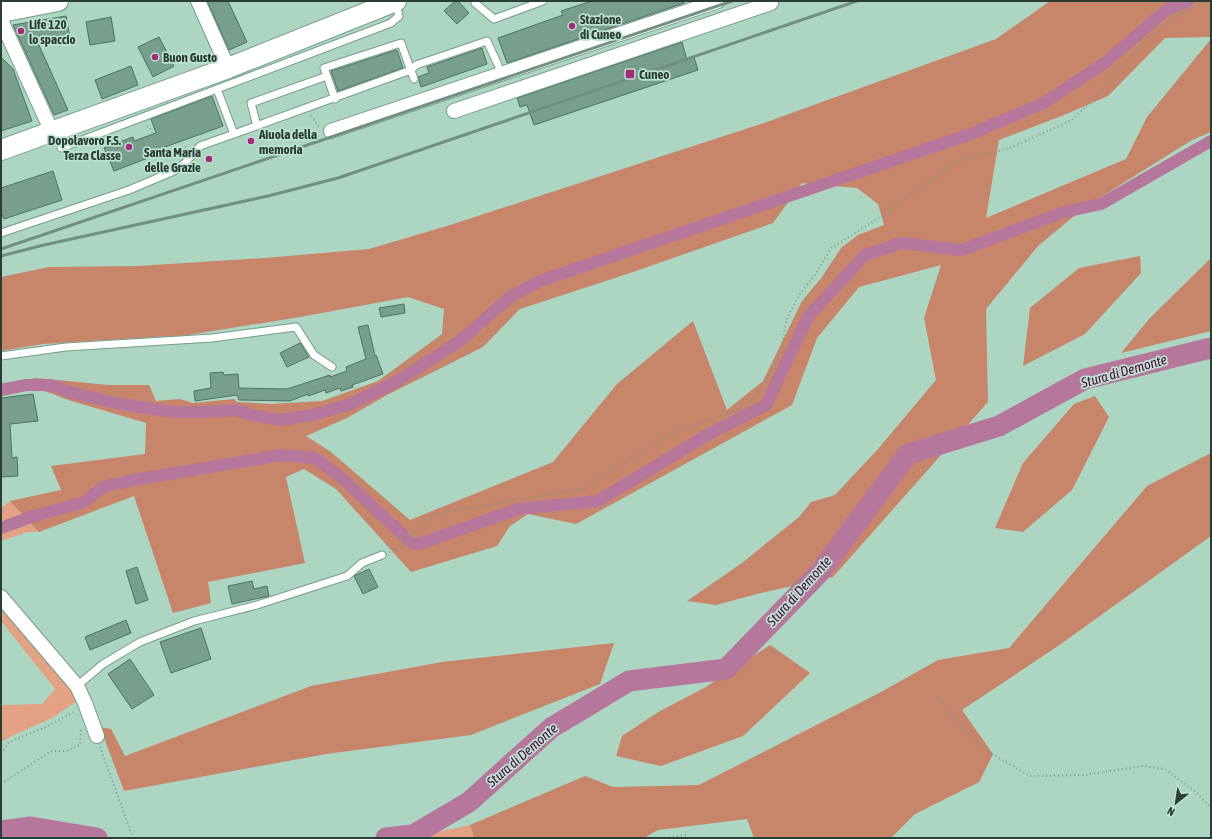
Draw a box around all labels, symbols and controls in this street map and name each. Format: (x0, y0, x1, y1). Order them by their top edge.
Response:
place label: Stazione di Cuneo (580, 12, 621, 42)
place label: Life 120 lo spaccio (29, 17, 76, 47)
marker: Stazione di Cuneo (567, 21, 577, 31)
marker: Life 120 lo spaccio (16, 26, 26, 36)
place label: Buon Gusto (163, 50, 217, 65)
marker: Buon Gusto (150, 52, 160, 62)
place label: Cuneo (639, 67, 669, 82)
marker: Cuneo (624, 68, 636, 80)
place label: Aiuola della memoria (258, 127, 317, 157)
place label: Dopolavoro F.S. Terza Classe (48, 133, 122, 163)
marker: Aiuola della memoria (246, 136, 256, 146)
marker: Dopolavoro F.S. Terza Classe (124, 142, 134, 152)
place label: Santa Maria delle Grazie (144, 145, 201, 175)
marker: Santa Maria delle Grazie (204, 154, 214, 164)
water label: Stura di Demonte (1078, 351, 1169, 391)
water label: Stura di Demonte (763, 553, 835, 630)
water label: Stura di Demonte (483, 720, 561, 791)
north arrow (1156, 783, 1196, 823)
text: N (1165, 805, 1177, 818)

